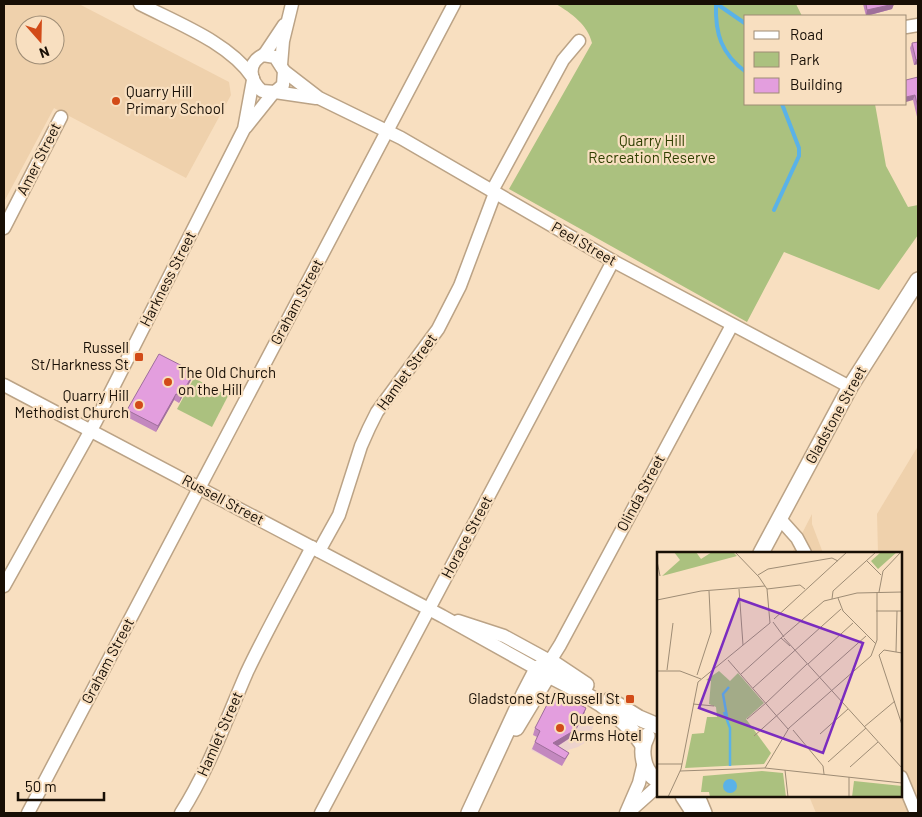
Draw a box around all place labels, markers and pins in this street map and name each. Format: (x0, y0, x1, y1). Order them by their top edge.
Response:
place label: Quarry Hill Primary School (126, 82, 224, 117)
marker: Quarry Hill Primary School (110, 95, 122, 107)
place label: Russell St/Harkness St (31, 338, 129, 373)
marker: Russell St/Harkness St (133, 351, 145, 363)
place label: The Old Church on the Hill (178, 363, 276, 398)
marker: The Old Church on the Hill (162, 376, 174, 388)
place label: Quarry Hill Methodist Church (15, 386, 129, 421)
marker: Quarry Hill Methodist Church (133, 399, 145, 411)
place label: Gladstone St/Russell St (468, 689, 620, 707)
marker: Gladstone St/Russell St (624, 693, 636, 705)
place label: Queens Arms Hotel (570, 709, 642, 744)
marker: Queens Arms Hotel (554, 722, 566, 734)

